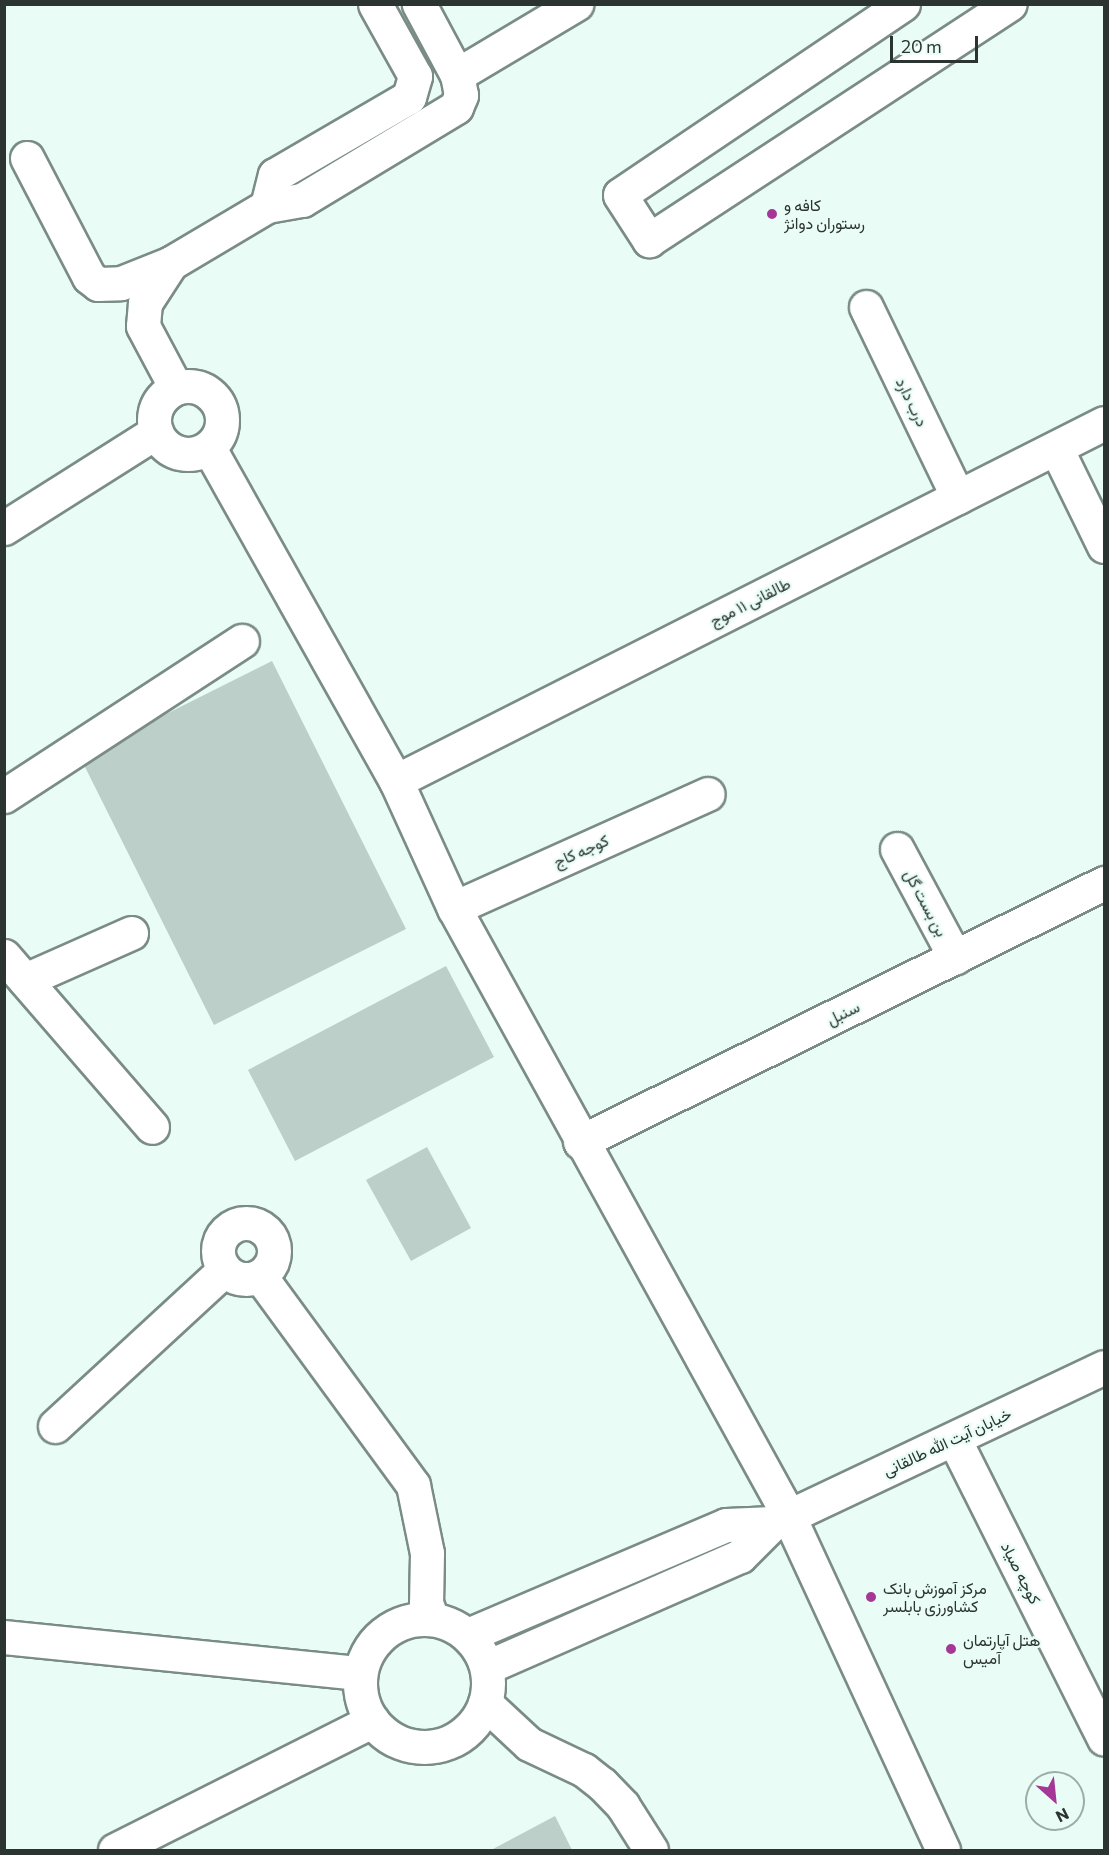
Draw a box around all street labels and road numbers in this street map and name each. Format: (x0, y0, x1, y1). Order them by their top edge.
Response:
street label: درب دارد (892, 374, 932, 430)
street label: طالقانی ۱۱ موج (706, 573, 794, 631)
street label: کوجه کاج (550, 830, 612, 872)
street label: بن بست گل (900, 866, 952, 940)
street label: سنبل (823, 997, 863, 1029)
street label: خیابان آیت الله طالقانی (880, 1404, 1014, 1480)
street label: کوچه صیاد (997, 1539, 1045, 1607)

